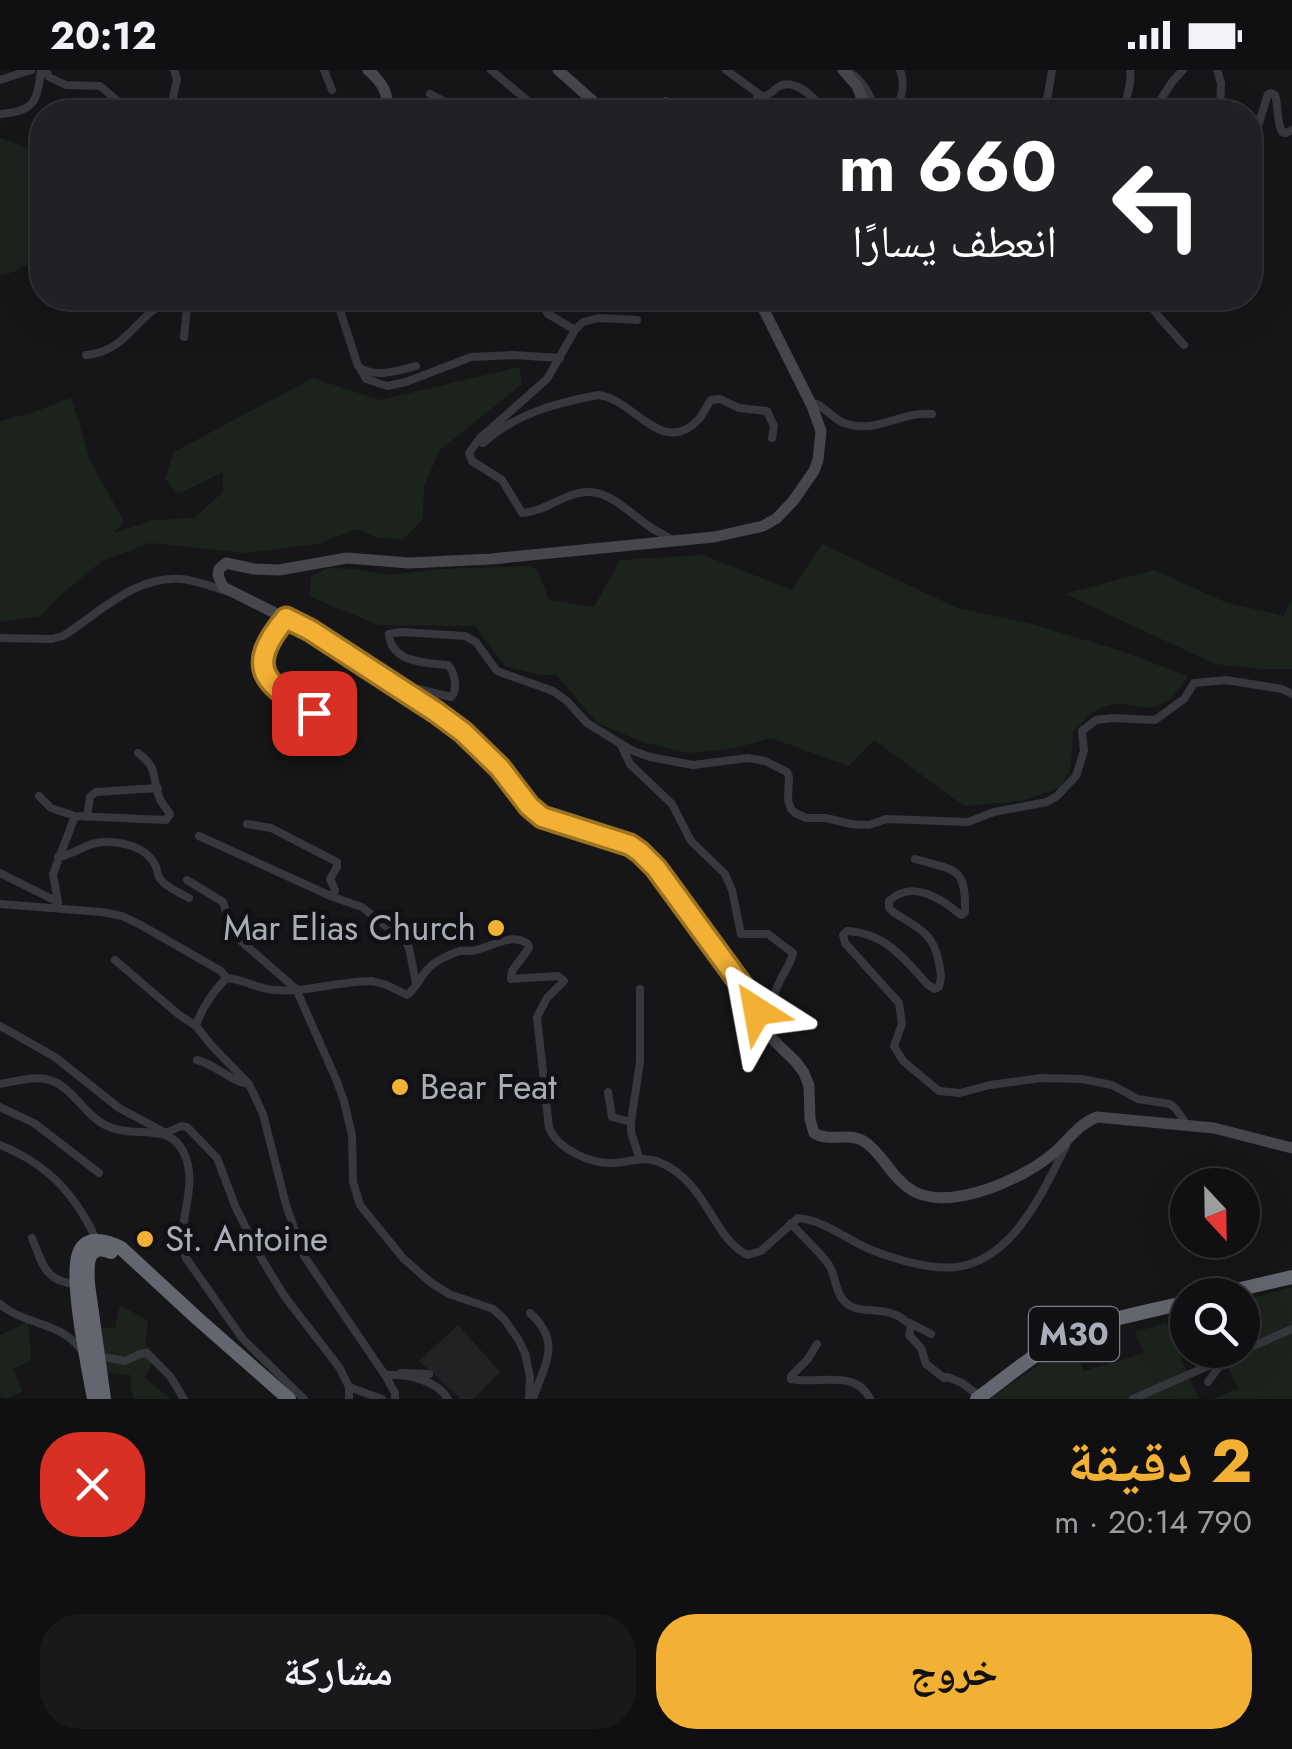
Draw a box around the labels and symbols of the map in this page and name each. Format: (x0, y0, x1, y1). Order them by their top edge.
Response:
pin (272, 671, 357, 756)
place label: Mar Elias Church (223, 903, 476, 953)
marker: Mar Elias Church (485, 917, 507, 939)
position arrow (705, 959, 809, 1063)
place label: Bear Feat (420, 1062, 557, 1112)
marker: Bear Feat (389, 1076, 411, 1098)
north arrow (1170, 1168, 1260, 1258)
place label: St. Antoine (165, 1214, 328, 1264)
marker: St. Antoine (134, 1228, 156, 1250)
road number: M30 (1029, 1307, 1119, 1361)

